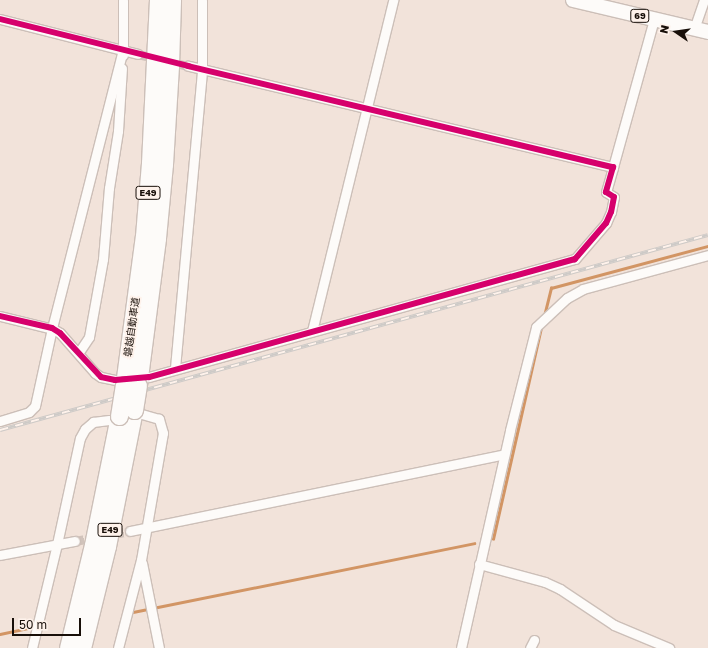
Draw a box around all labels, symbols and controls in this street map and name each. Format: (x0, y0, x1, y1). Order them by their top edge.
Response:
road number: 69 (630, 9, 650, 23)
north arrow (656, 12, 696, 52)
text: N (657, 24, 671, 35)
road number: E49 (135, 186, 161, 200)
street label: 磐越自動車道 (122, 296, 142, 358)
road number: E49 (97, 523, 123, 537)
scale bar (14, 610, 83, 636)
text: 50 m (19, 617, 47, 632)

